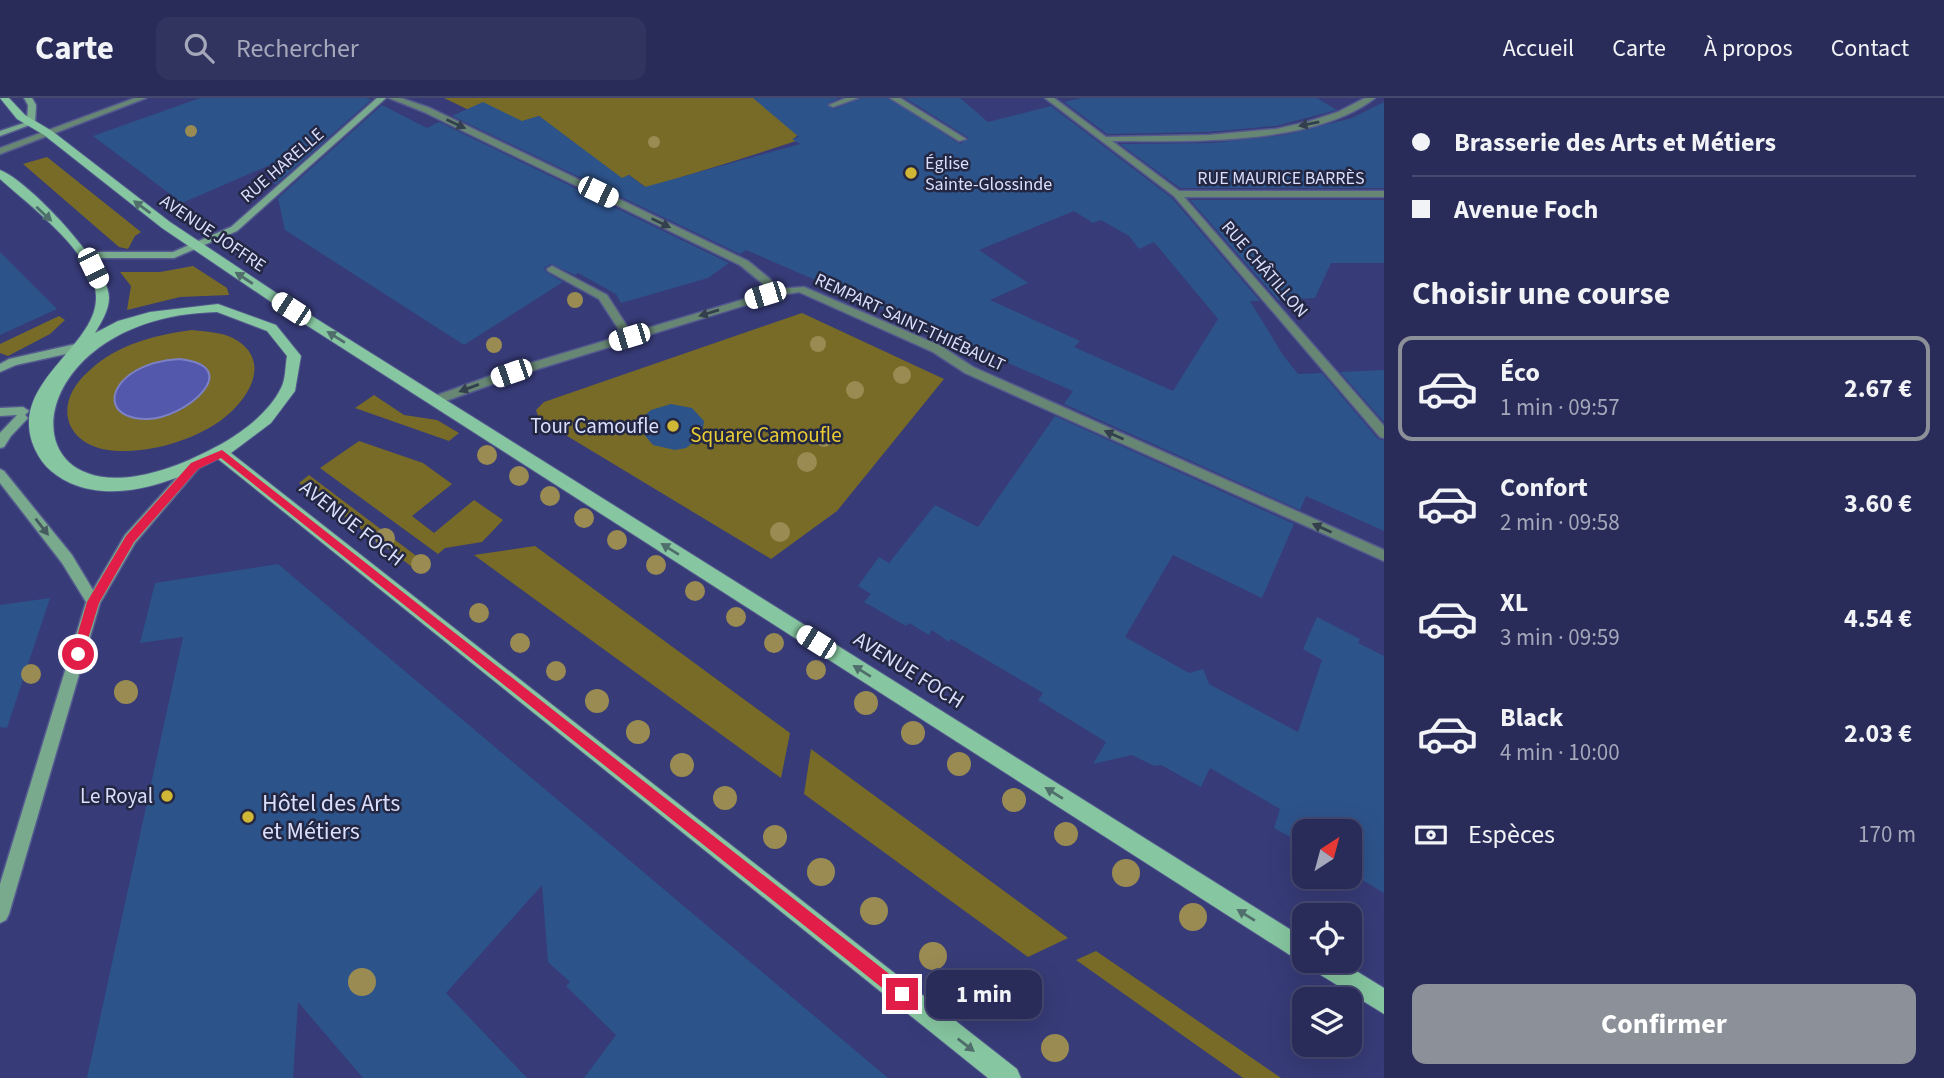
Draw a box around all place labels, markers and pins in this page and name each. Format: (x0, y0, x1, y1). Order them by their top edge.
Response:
place label: Église Sainte-Glossinde (925, 151, 1052, 197)
marker: Église Sainte-Glossinde (903, 165, 919, 181)
place label: Tour Camoufle (530, 411, 659, 441)
marker: Tour Camoufle (665, 418, 681, 434)
place label: Le Royal (80, 781, 153, 811)
place label: Hôtel des Arts et Métiers (262, 786, 400, 849)
marker: Le Royal (159, 788, 175, 804)
marker: Hôtel des Arts et Métiers (240, 809, 256, 825)

